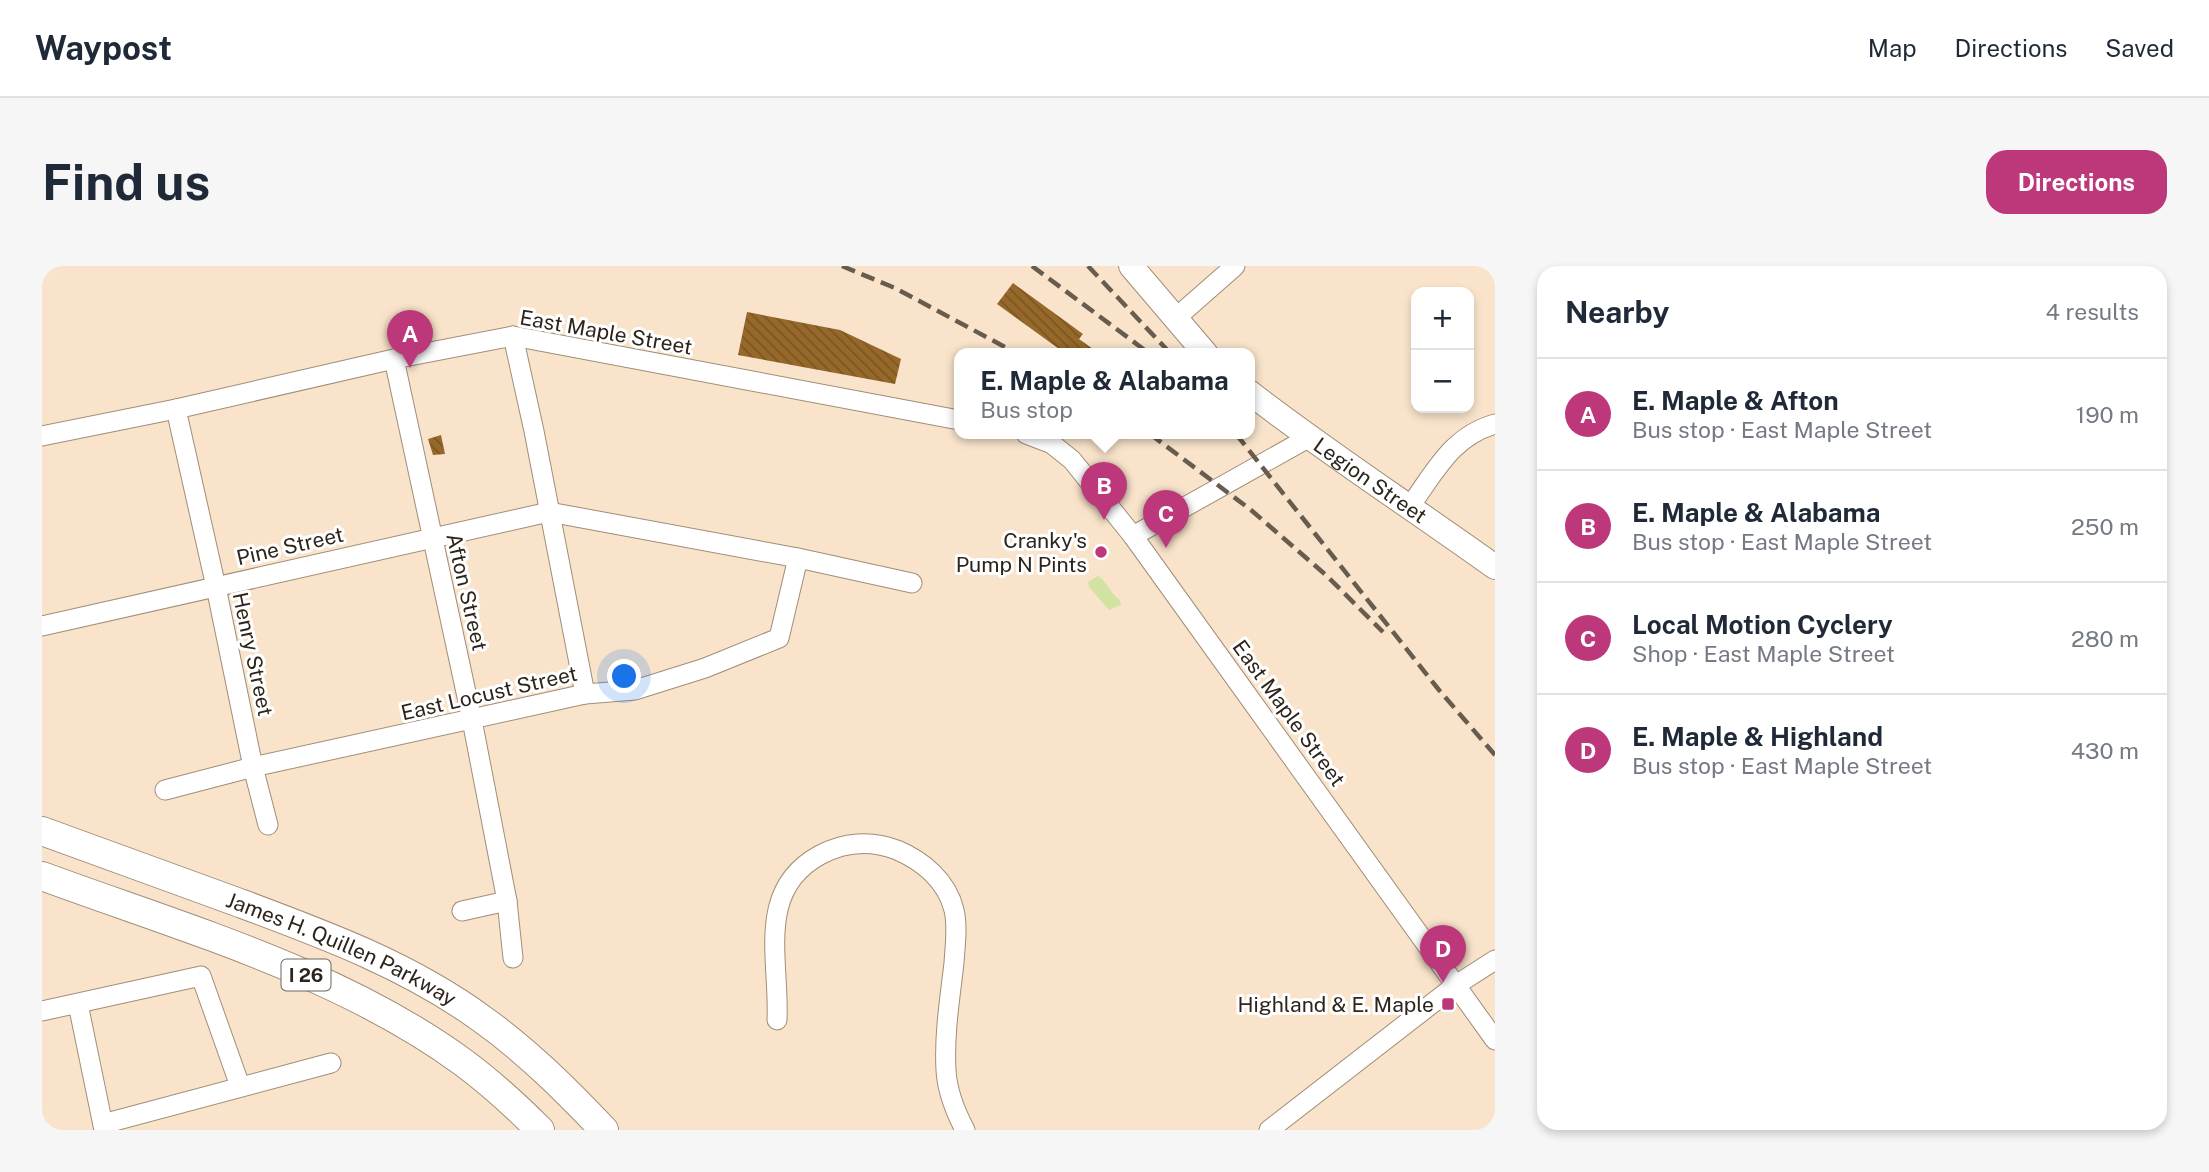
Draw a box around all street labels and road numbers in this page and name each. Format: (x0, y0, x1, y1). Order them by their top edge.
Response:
street label: East Maple Street (518, 305, 694, 359)
street label: Legion Street (1309, 432, 1432, 528)
street label: Pine Street (234, 522, 346, 570)
street label: Afton Street (441, 531, 493, 653)
street label: Henry Street (228, 590, 278, 718)
street label: East Maple Street (1228, 635, 1350, 791)
street label: East Locust Street (398, 661, 580, 725)
street label: James H. Quillen Parkway (223, 887, 461, 1011)
road number: I 26 (282, 960, 330, 990)

